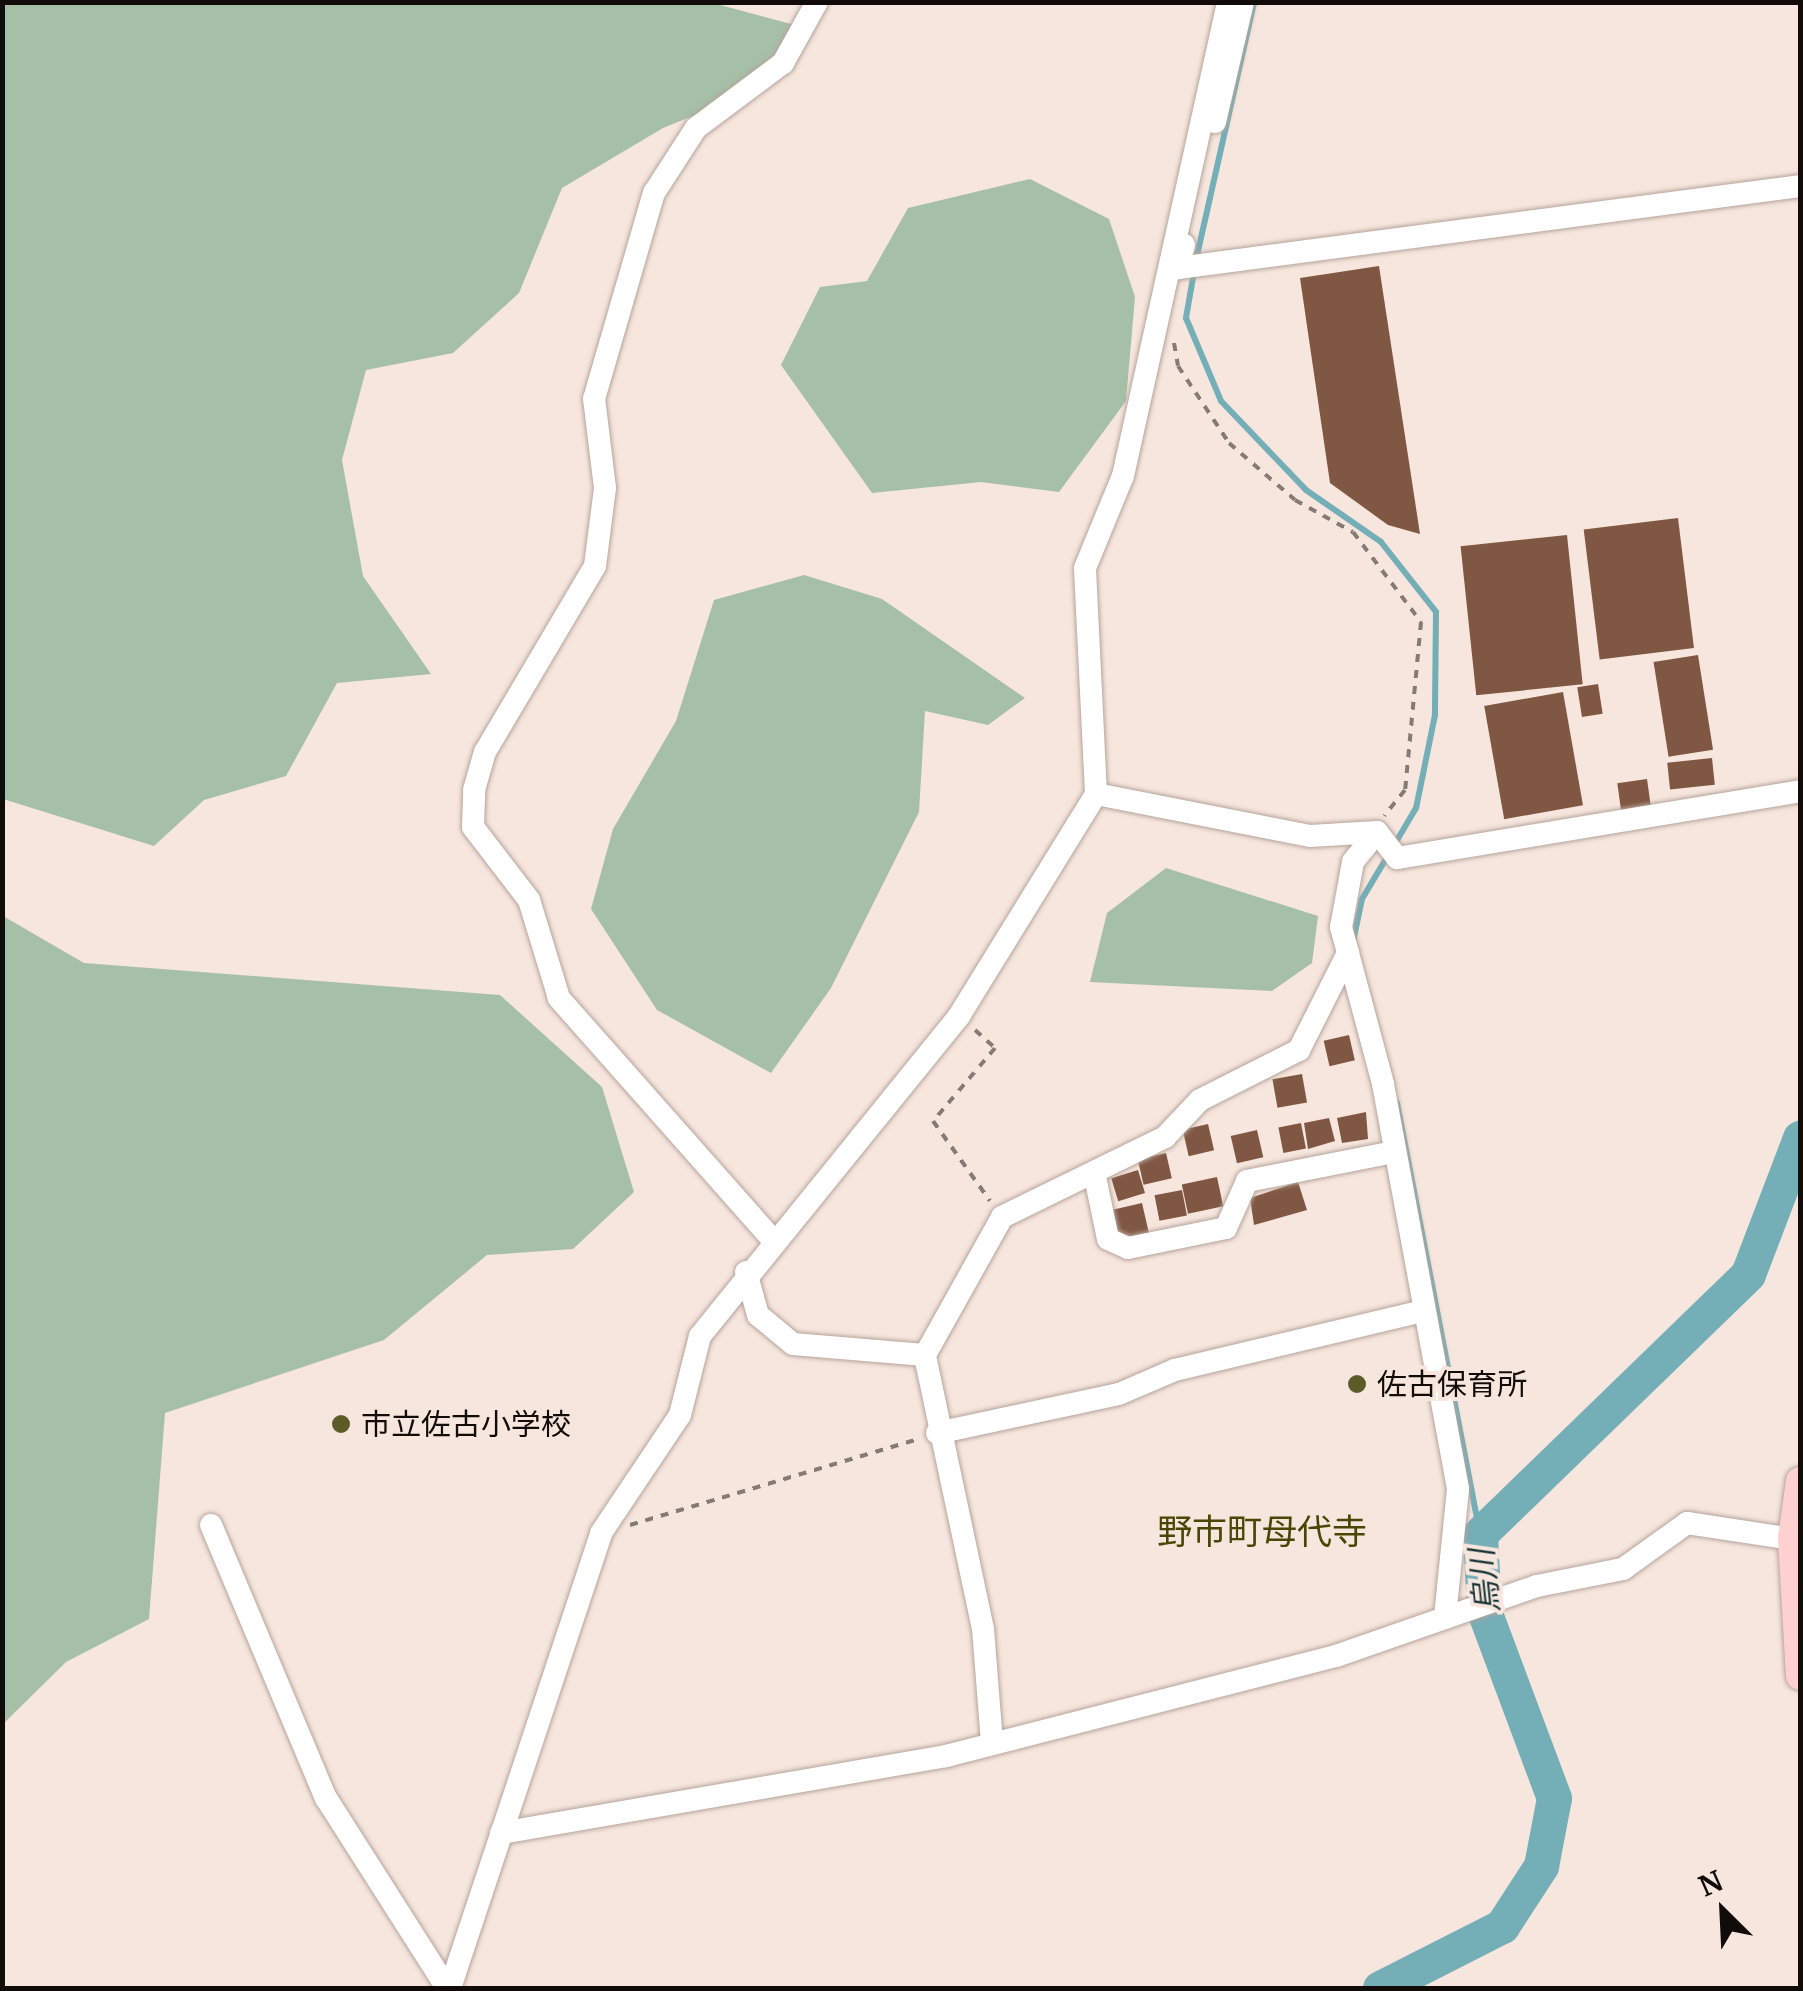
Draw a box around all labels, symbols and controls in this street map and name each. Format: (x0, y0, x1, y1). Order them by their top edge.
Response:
place label: 佐古保育所 (1377, 1366, 1527, 1402)
marker: 佐古保育所 (1346, 1373, 1368, 1395)
place label: 市立佐古小学校 (361, 1406, 571, 1442)
marker: 市立佐古小学校 (330, 1413, 352, 1435)
district label: 野市町母代寺 (1157, 1511, 1367, 1553)
water label: 烏川 (1463, 1547, 1507, 1615)
north arrow (1673, 1861, 1773, 1961)
text: N (1693, 1863, 1728, 1905)

